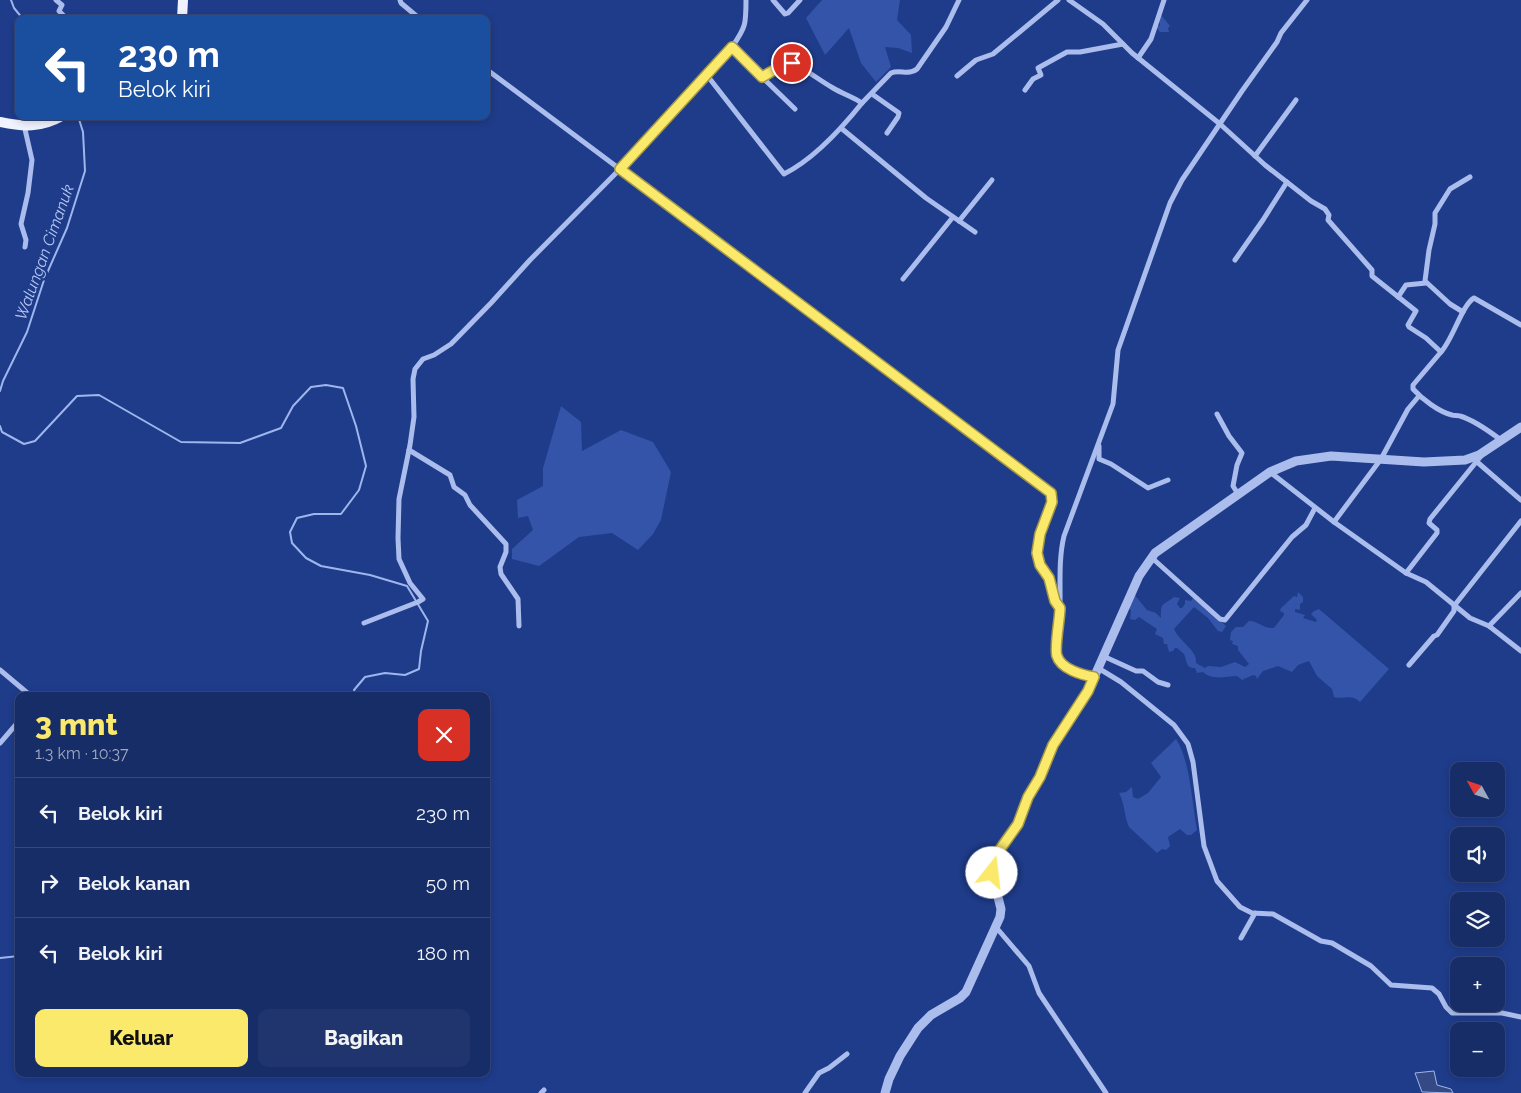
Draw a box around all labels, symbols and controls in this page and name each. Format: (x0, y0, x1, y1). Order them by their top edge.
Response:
text: 230 m (118, 34, 220, 75)
icon: left (35, 35, 100, 100)
pin (771, 42, 813, 84)
icon: arrive (778, 49, 806, 77)
text: Belok kiri (118, 76, 211, 102)
water label: Walungan Cimanuk (11, 181, 78, 323)
text: 3 mnt (35, 707, 118, 742)
button: close (418, 709, 470, 761)
text: 1.3 km · 10:37 (35, 744, 129, 763)
north arrow (1450, 762, 1505, 818)
map controls (1450, 762, 1505, 1077)
icon: left (35, 799, 63, 827)
text: Belok kiri (78, 802, 163, 824)
text: 230 m (416, 802, 470, 824)
button: sound (1450, 827, 1505, 882)
position arrow (965, 846, 1017, 898)
icon: right (35, 869, 63, 897)
text: Belok kanan (78, 872, 190, 894)
text: 50 m (426, 872, 470, 894)
button: layers (1450, 892, 1505, 947)
icon: left (35, 939, 63, 967)
text: Belok kiri (78, 942, 163, 964)
text: 180 m (417, 942, 470, 964)
button: + (1450, 957, 1505, 1012)
button: Keluar (35, 1009, 248, 1067)
button: Bagikan (258, 1009, 470, 1067)
button: − (1450, 1022, 1505, 1077)

